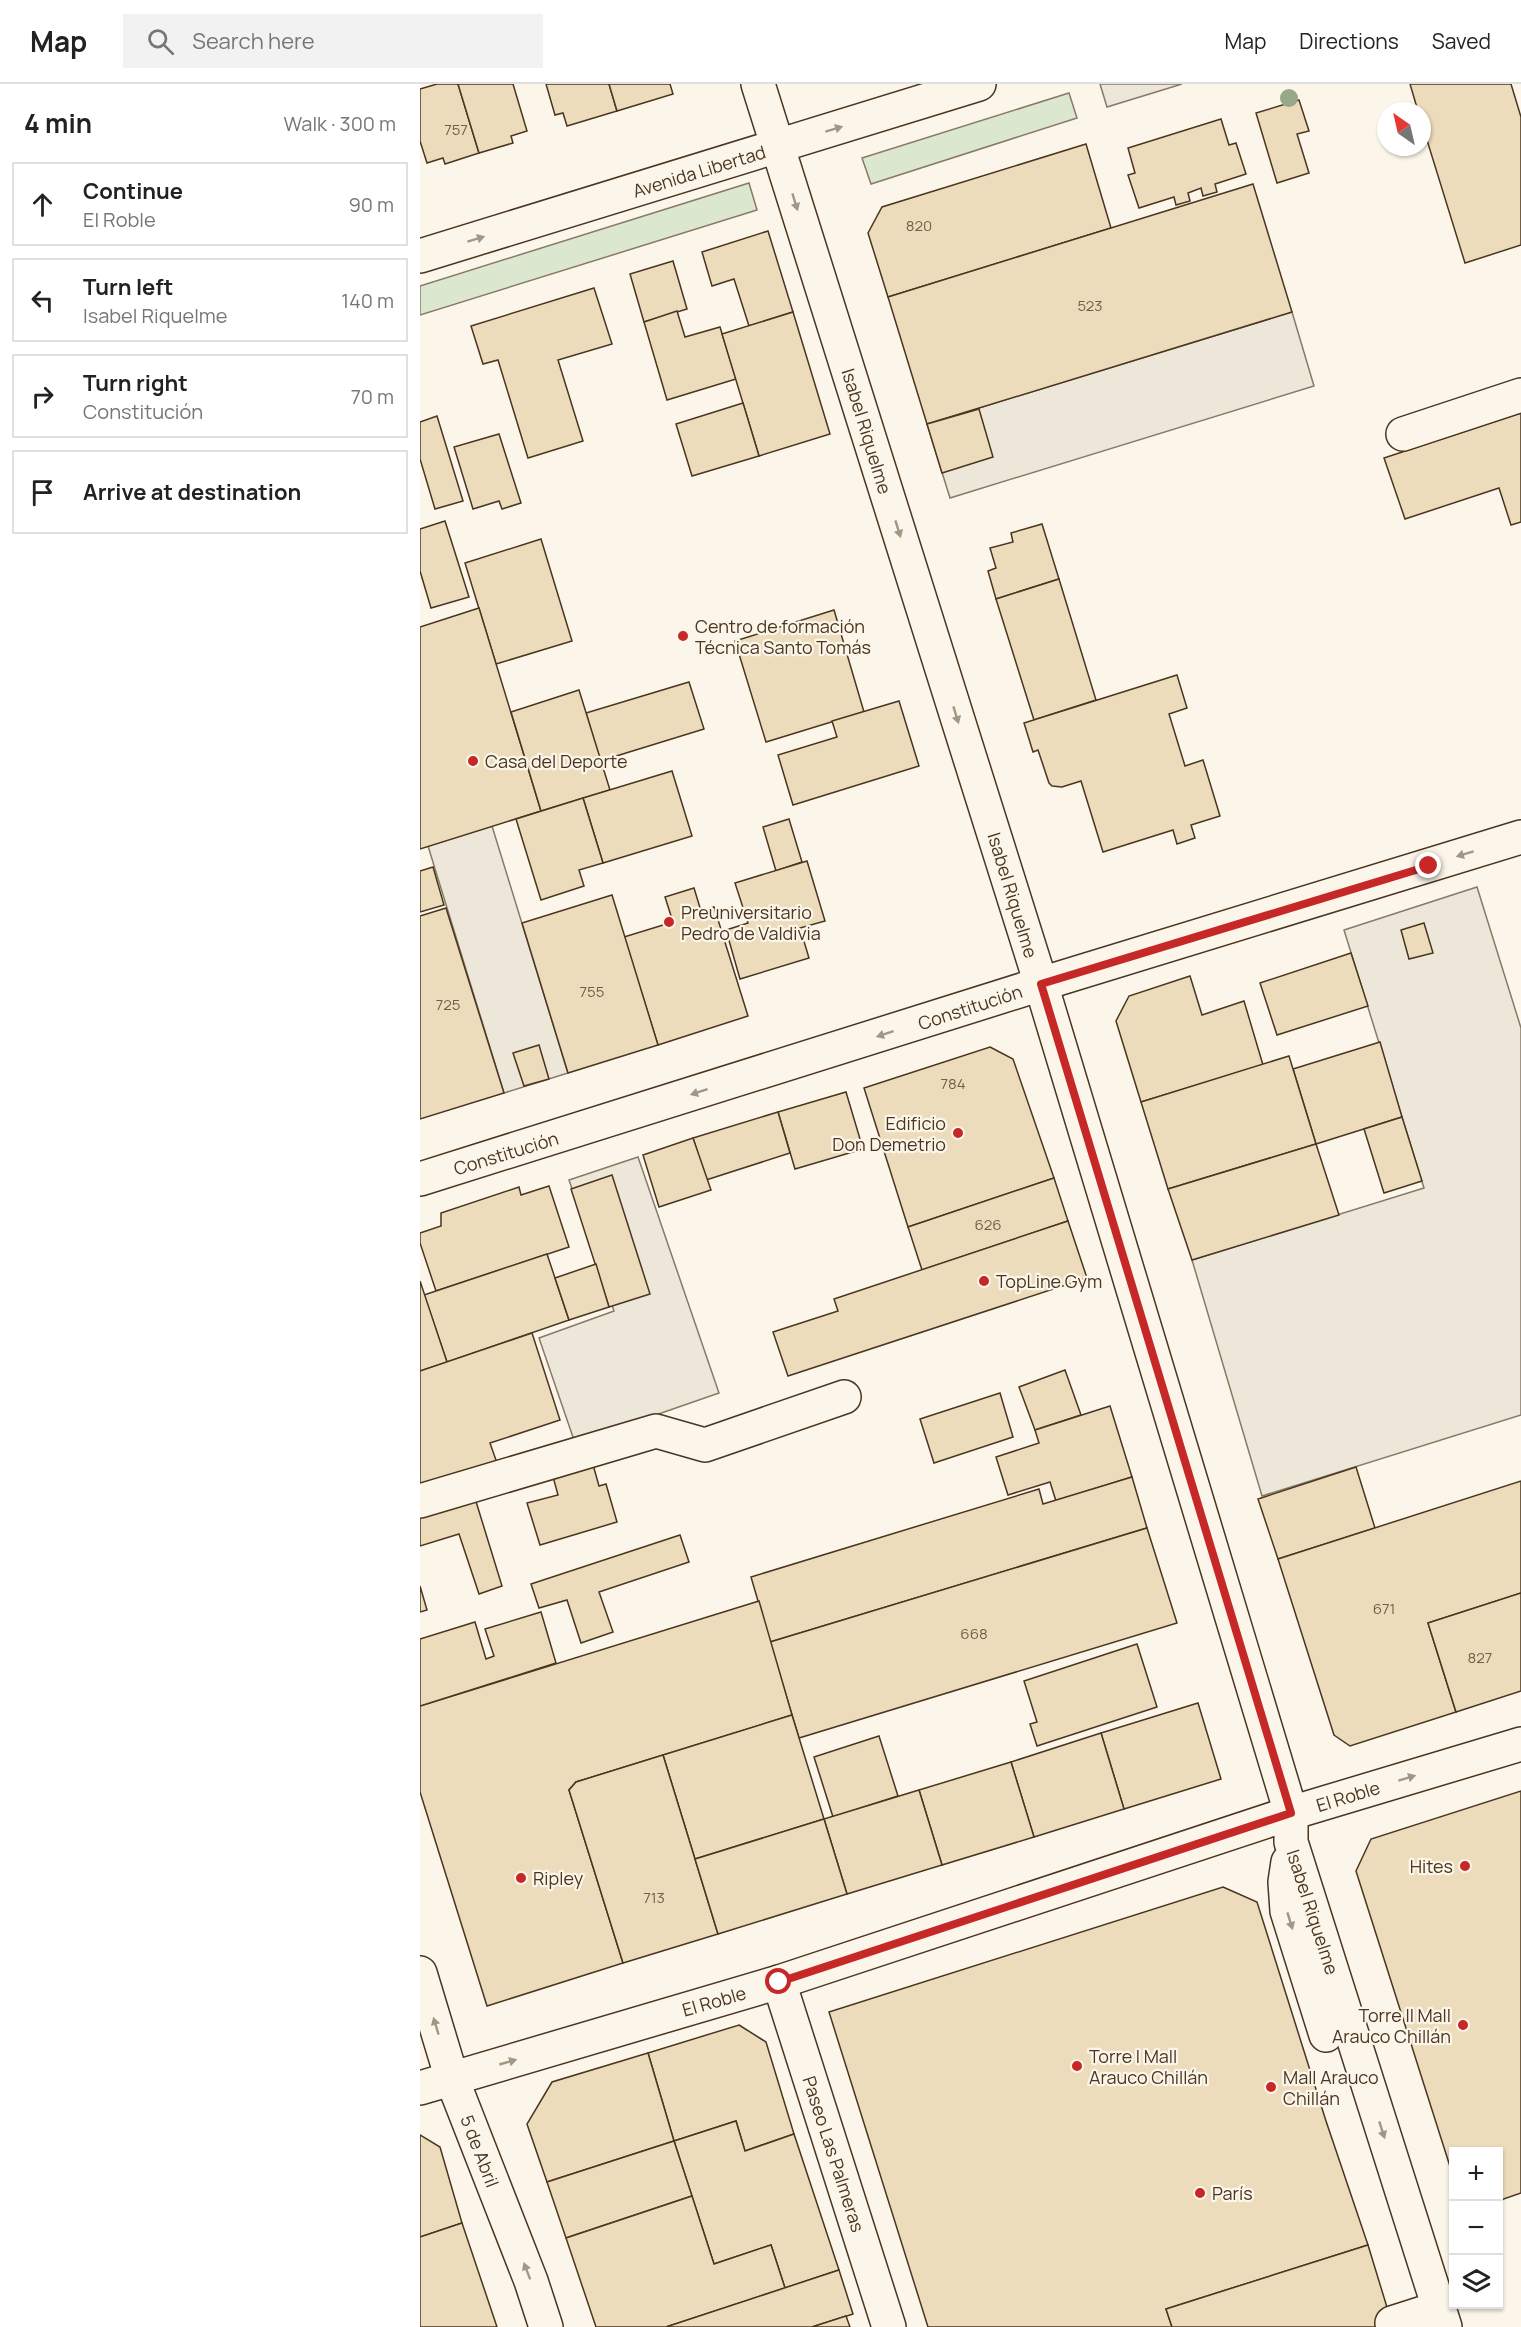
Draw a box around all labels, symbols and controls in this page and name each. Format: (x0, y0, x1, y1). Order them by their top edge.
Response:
search box (123, 14, 543, 68)
text: Map (30, 22, 87, 60)
icon: search (144, 25, 177, 58)
text: Search here (192, 26, 315, 56)
text: Map (1225, 27, 1266, 55)
text: Directions (1299, 27, 1399, 55)
text: Saved (1432, 27, 1491, 55)
north arrow (1377, 102, 1431, 156)
text: 4 min (24, 105, 92, 141)
text: Walk · 300 m (284, 110, 396, 137)
house number: 757 (444, 119, 468, 140)
one-way arrow (825, 124, 843, 133)
street label: Avenida Libertad (630, 139, 768, 203)
text: Continue (83, 176, 183, 206)
icon: ahead (26, 188, 59, 221)
text: 90 m (348, 191, 394, 218)
one-way arrow (791, 193, 800, 211)
text: El Roble (83, 206, 156, 233)
house number: 820 (906, 215, 932, 236)
one-way arrow (467, 234, 485, 243)
text: Turn left (83, 272, 173, 302)
icon: left (26, 284, 59, 317)
text: 140 m (341, 287, 394, 314)
house number: 523 (1077, 295, 1103, 316)
text: Isabel Riquelme (83, 302, 227, 329)
street label: Isabel Riquelme (837, 365, 897, 497)
text: Turn right (83, 368, 188, 398)
icon: right (26, 380, 59, 413)
text: 70 m (351, 383, 394, 410)
text: Constitución (83, 398, 203, 425)
icon: arrive (26, 476, 59, 509)
text: Arrive at destination (83, 477, 301, 507)
one-way arrow (894, 520, 903, 538)
place label: Centro de formación Técnica Santo Tomás (695, 614, 871, 659)
marker: Centro de formación Técnica Santo Tomás (676, 629, 690, 643)
one-way arrow (952, 706, 961, 724)
place label: Casa del Deporte (485, 749, 627, 773)
marker: Casa del Deporte (466, 754, 480, 768)
street label: Isabel Riquelme (983, 829, 1043, 961)
one-way arrow (1456, 850, 1474, 859)
route end (1415, 852, 1441, 878)
place label: Preuniversitario Pedro de Valdivia (681, 900, 821, 945)
marker: Preuniversitario Pedro de Valdivia (662, 915, 676, 929)
street label: Constitución (915, 979, 1025, 1035)
house number: 755 (580, 981, 604, 1002)
house number: 725 (436, 994, 460, 1015)
one-way arrow (876, 1029, 894, 1039)
house number: 784 (940, 1073, 966, 1094)
one-way arrow (690, 1088, 708, 1098)
place label: Edificio Don Demetrio (832, 1111, 946, 1156)
street label: Constitución (451, 1126, 561, 1180)
marker: Edificio Don Demetrio (951, 1126, 965, 1140)
house number: 626 (974, 1214, 1002, 1235)
place label: TopLine Gym (996, 1269, 1102, 1293)
marker: TopLine Gym (977, 1274, 991, 1288)
house number: 671 (1373, 1598, 1395, 1619)
house number: 668 (960, 1623, 988, 1644)
house number: 827 (1468, 1647, 1492, 1668)
one-way arrow (1398, 1773, 1416, 1782)
street label: El Roble (1313, 1775, 1383, 1817)
street label: Isabel Riquelme (1282, 1846, 1344, 1978)
place label: Hites (1410, 1854, 1453, 1878)
marker: Hites (1458, 1859, 1472, 1873)
place label: Ripley (533, 1866, 584, 1890)
marker: Ripley (514, 1871, 528, 1885)
house number: 713 (643, 1887, 665, 1908)
one-way arrow (1286, 1912, 1295, 1930)
route start (765, 1968, 791, 1994)
street label: El Roble (679, 1980, 749, 2022)
place label: Torre II Mall Arauco Chillán (1332, 2003, 1451, 2048)
one-way arrow (431, 2017, 440, 2035)
marker: Torre II Mall Arauco Chillán (1456, 2018, 1470, 2032)
place label: Torre I Mall Arauco Chillán (1089, 2044, 1208, 2089)
one-way arrow (499, 2057, 517, 2066)
marker: Torre I Mall Arauco Chillán (1070, 2059, 1084, 2073)
place label: Mall Arauco Chillán (1283, 2065, 1379, 2110)
street label: Paseo Las Palmeras (797, 2073, 871, 2235)
marker: Mall Arauco Chillán (1264, 2080, 1278, 2094)
street label: 5 de Abril (455, 2111, 505, 2191)
one-way arrow (1378, 2121, 1387, 2139)
map controls (1449, 2147, 1503, 2309)
button: + (1449, 2147, 1503, 2201)
place label: París (1212, 2181, 1253, 2205)
marker: París (1193, 2186, 1207, 2200)
button: − (1449, 2201, 1503, 2255)
button: layers (1449, 2255, 1503, 2309)
one-way arrow (522, 2262, 532, 2280)

